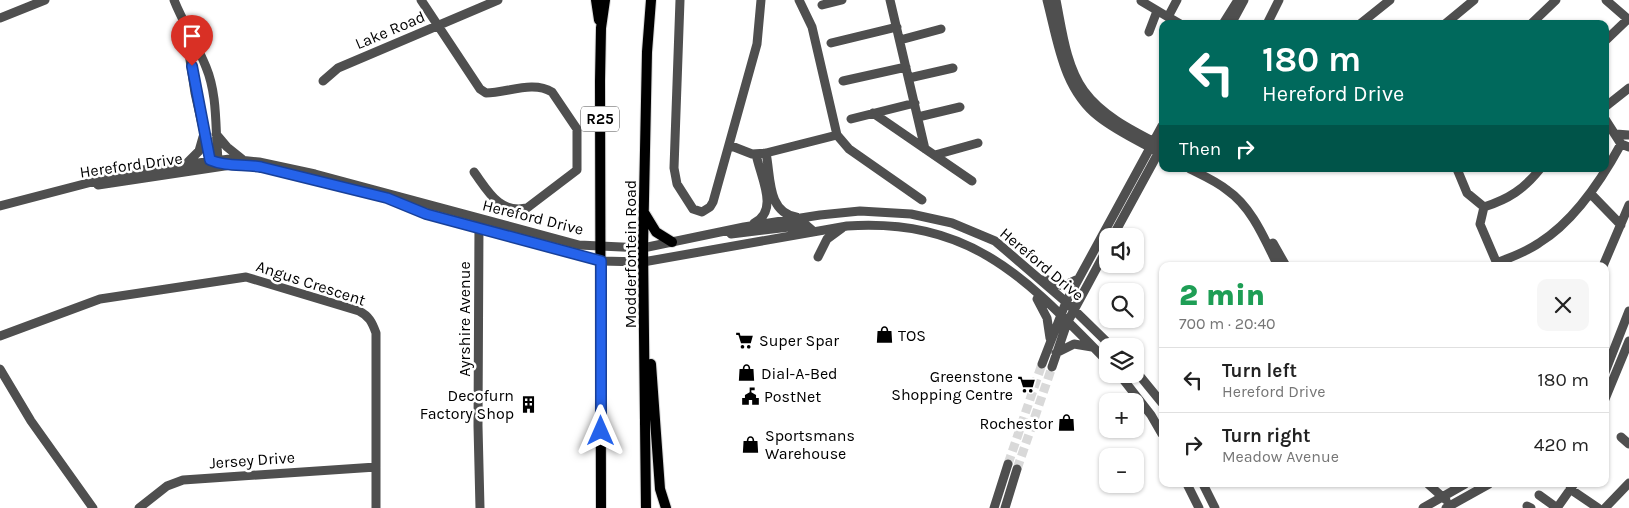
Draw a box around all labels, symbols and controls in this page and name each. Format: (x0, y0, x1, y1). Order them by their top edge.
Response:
street label: Lake Road (352, 7, 428, 53)
pin (171, 15, 213, 66)
icon: arrive (178, 22, 206, 50)
text: 180 m (1262, 39, 1361, 80)
icon: left (1179, 40, 1244, 105)
text: Hereford Drive (1262, 81, 1404, 107)
road number: R25 (581, 106, 619, 132)
icon: right (1231, 135, 1259, 163)
text: Then (1179, 138, 1221, 160)
street label: Hereford Drive (78, 148, 184, 182)
street label: Modderfontein Road (621, 180, 640, 328)
street label: Hereford Drive (480, 195, 586, 239)
street label: Hereford Drive (996, 223, 1088, 305)
map controls (1099, 228, 1144, 493)
button: sound (1099, 228, 1144, 273)
street label: Angus Crescent (254, 256, 368, 310)
street label: Ayrshire Avenue (455, 261, 474, 377)
text: 2 min (1179, 277, 1265, 313)
button: close (1537, 279, 1589, 331)
button: search (1099, 283, 1144, 328)
text: 700 m · 20:40 (1179, 314, 1276, 333)
shop icon: TOS (874, 325, 894, 345)
place label: TOS (898, 326, 926, 345)
supermarket icon: Super Spar (735, 330, 755, 350)
place label: Super Spar (759, 331, 839, 350)
button: layers (1099, 338, 1144, 383)
text: Turn left (1222, 360, 1297, 382)
shop icon: Dial-A-Bed (737, 363, 757, 383)
place label: Dial-A-Bed (761, 364, 838, 383)
icon: left (1179, 366, 1207, 394)
place label: Greenstone Shopping Centre (891, 367, 1013, 404)
text: 180 m (1537, 369, 1589, 391)
supermarket icon: Greenstone Shopping Centre (1017, 375, 1037, 395)
text: Hereford Drive (1222, 382, 1326, 401)
place label: Decofurn Factory Shop (420, 386, 514, 423)
public building icon: PostNet (740, 386, 760, 406)
place label: PostNet (764, 387, 821, 406)
button: + (1099, 393, 1144, 438)
building icon: Decofurn Factory Shop (518, 394, 538, 414)
position arrow (574, 404, 626, 456)
shop icon: Rochestor (1057, 413, 1077, 433)
place label: Rochestor (979, 414, 1053, 433)
text: Turn right (1222, 425, 1311, 447)
place label: Sportsmans Warehouse (765, 426, 855, 463)
icon: right (1179, 431, 1207, 459)
shop icon: Sportsmans Warehouse (741, 434, 761, 454)
text: 420 m (1534, 434, 1589, 456)
text: Meadow Avenue (1222, 447, 1339, 466)
street label: Jersey Drive (209, 448, 295, 472)
button: − (1099, 448, 1144, 493)

